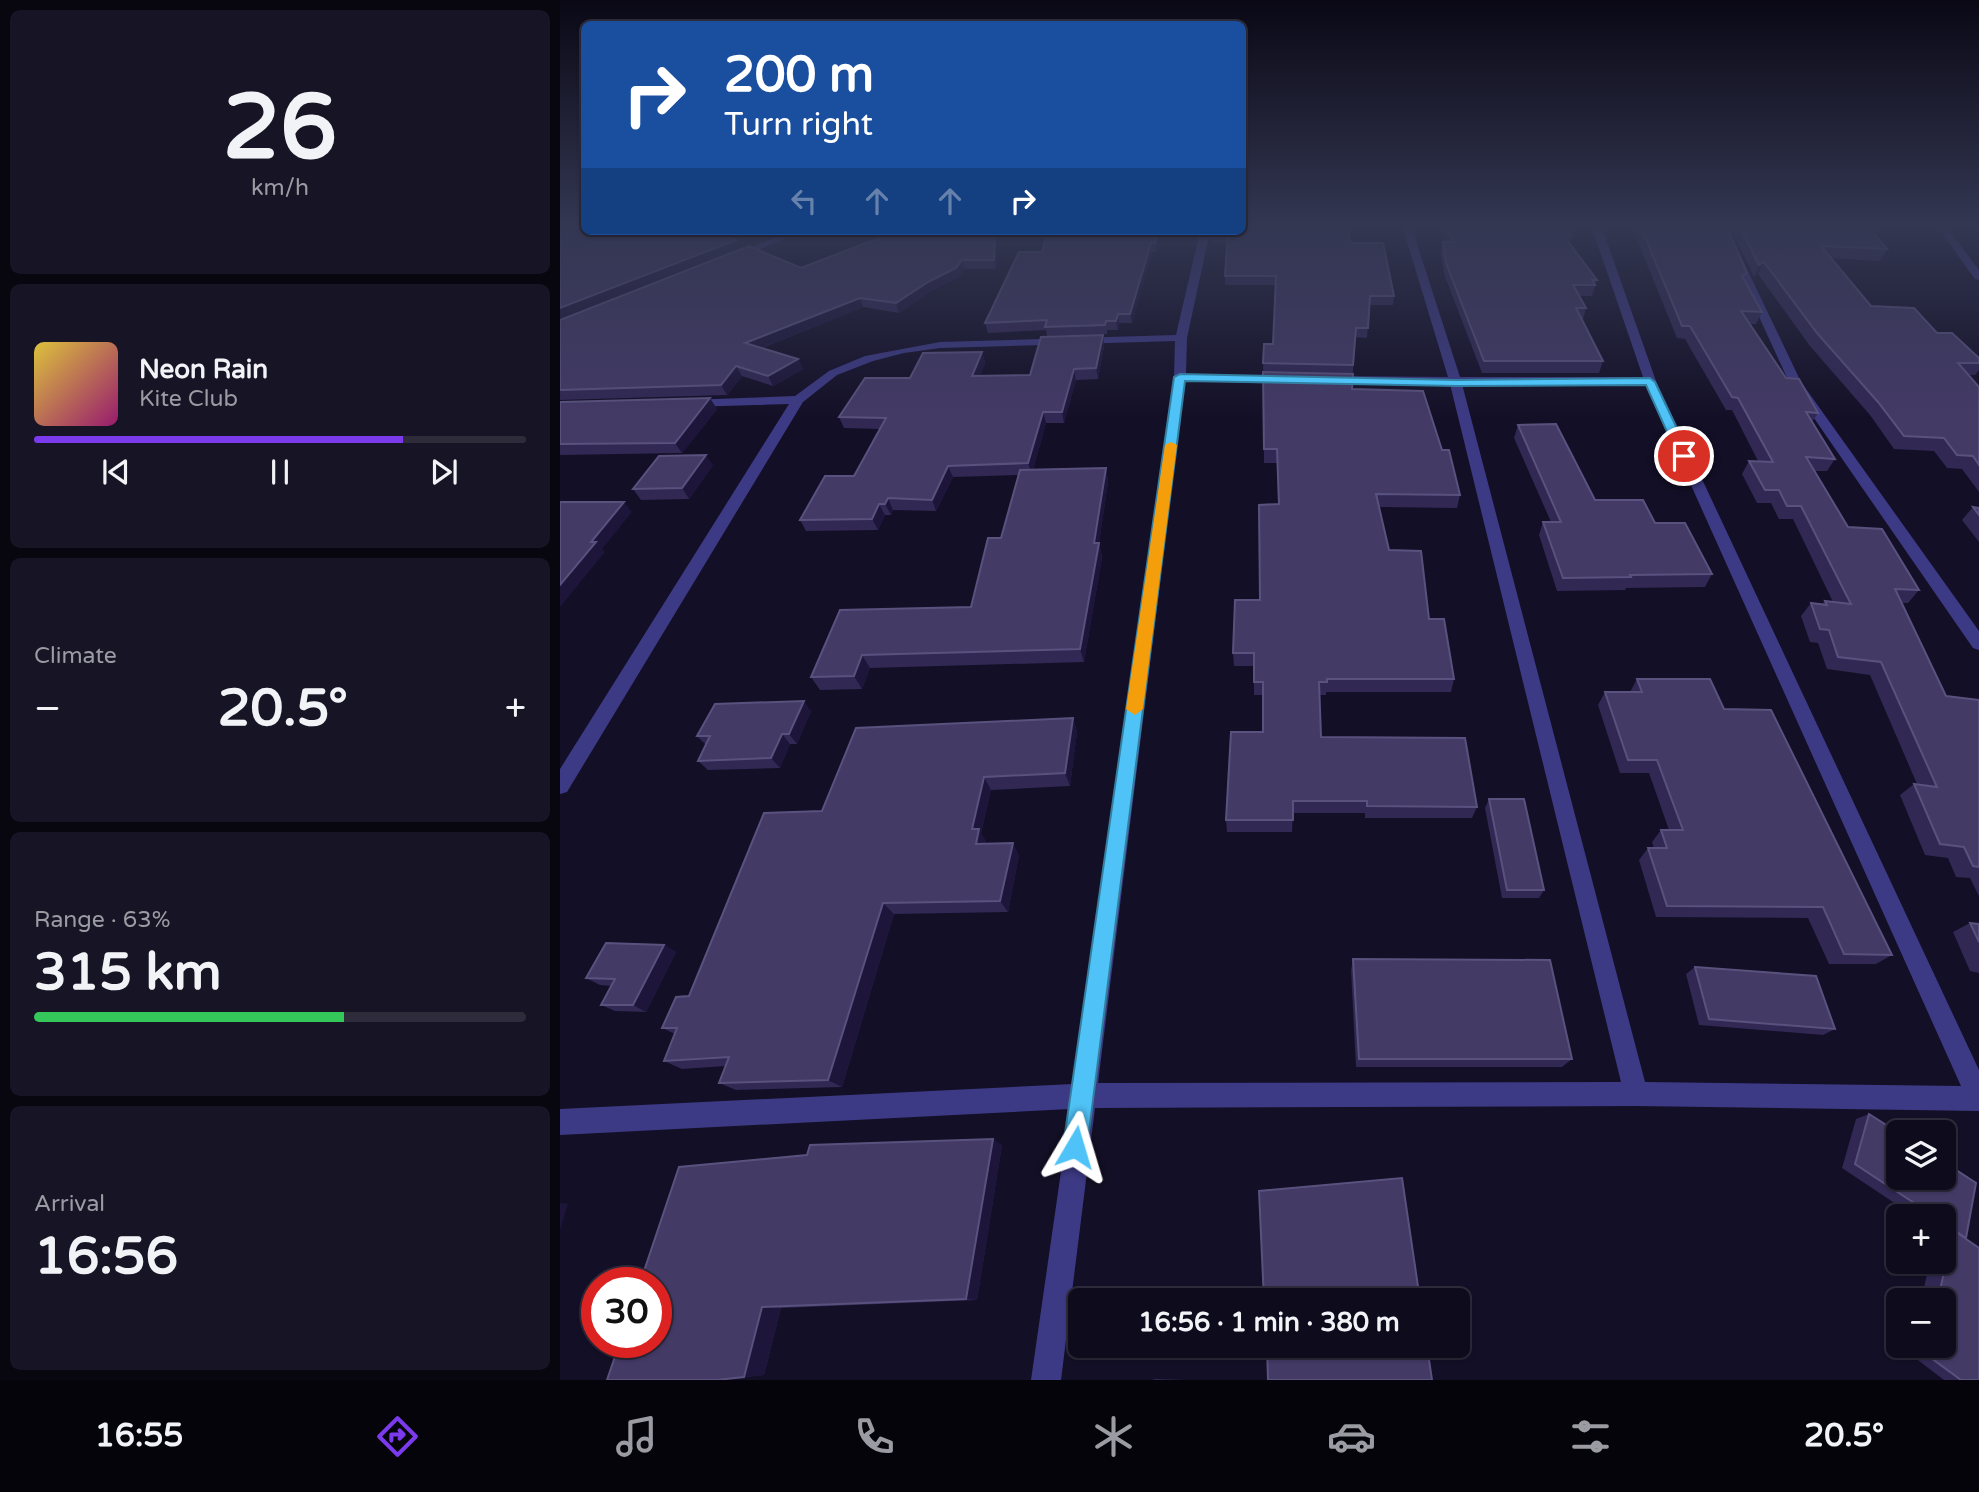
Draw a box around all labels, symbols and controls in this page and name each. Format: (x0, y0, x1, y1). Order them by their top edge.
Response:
text: 200 m (724, 46, 874, 105)
icon: right (609, 49, 700, 140)
text: 26 (223, 73, 337, 183)
text: Turn right (724, 106, 873, 144)
text: km/h (251, 174, 309, 202)
icon: left (785, 182, 823, 220)
icon: ahead (858, 182, 896, 220)
icon: ahead (931, 182, 969, 220)
icon: right (1004, 182, 1042, 220)
text: Neon Rain (139, 354, 268, 385)
text: Kite Club (139, 385, 238, 413)
pin (1654, 426, 1714, 486)
icon: arrive (1665, 437, 1703, 475)
icon: previous (97, 453, 135, 491)
icon: pause (261, 453, 299, 491)
icon: next (425, 453, 463, 491)
text: Climate (34, 642, 117, 670)
text: 20.5° (218, 677, 348, 740)
text: − (34, 686, 61, 732)
text: + (505, 686, 526, 732)
text: Range · 63% (34, 906, 170, 934)
text: 315 km (34, 941, 222, 1004)
position arrow (1038, 1110, 1112, 1184)
map controls (1886, 1120, 1956, 1358)
button: layers (1886, 1120, 1956, 1190)
text: Arrival (34, 1190, 105, 1218)
button: + (1886, 1204, 1956, 1274)
text: 16:56 (34, 1225, 178, 1288)
speed limit sign: 30 (581, 1267, 672, 1358)
button: − (1886, 1288, 1956, 1358)
text: 16:56 · 1 min · 380 m (1138, 1307, 1400, 1338)
icon: directions (373, 1412, 422, 1461)
icon: music (612, 1412, 661, 1461)
icon: phone (850, 1412, 899, 1461)
icon: climate (1089, 1412, 1138, 1461)
icon: car (1327, 1412, 1376, 1461)
icon: filters (1566, 1412, 1615, 1461)
text: 16:55 (95, 1417, 183, 1455)
text: 20.5° (1804, 1417, 1884, 1455)

